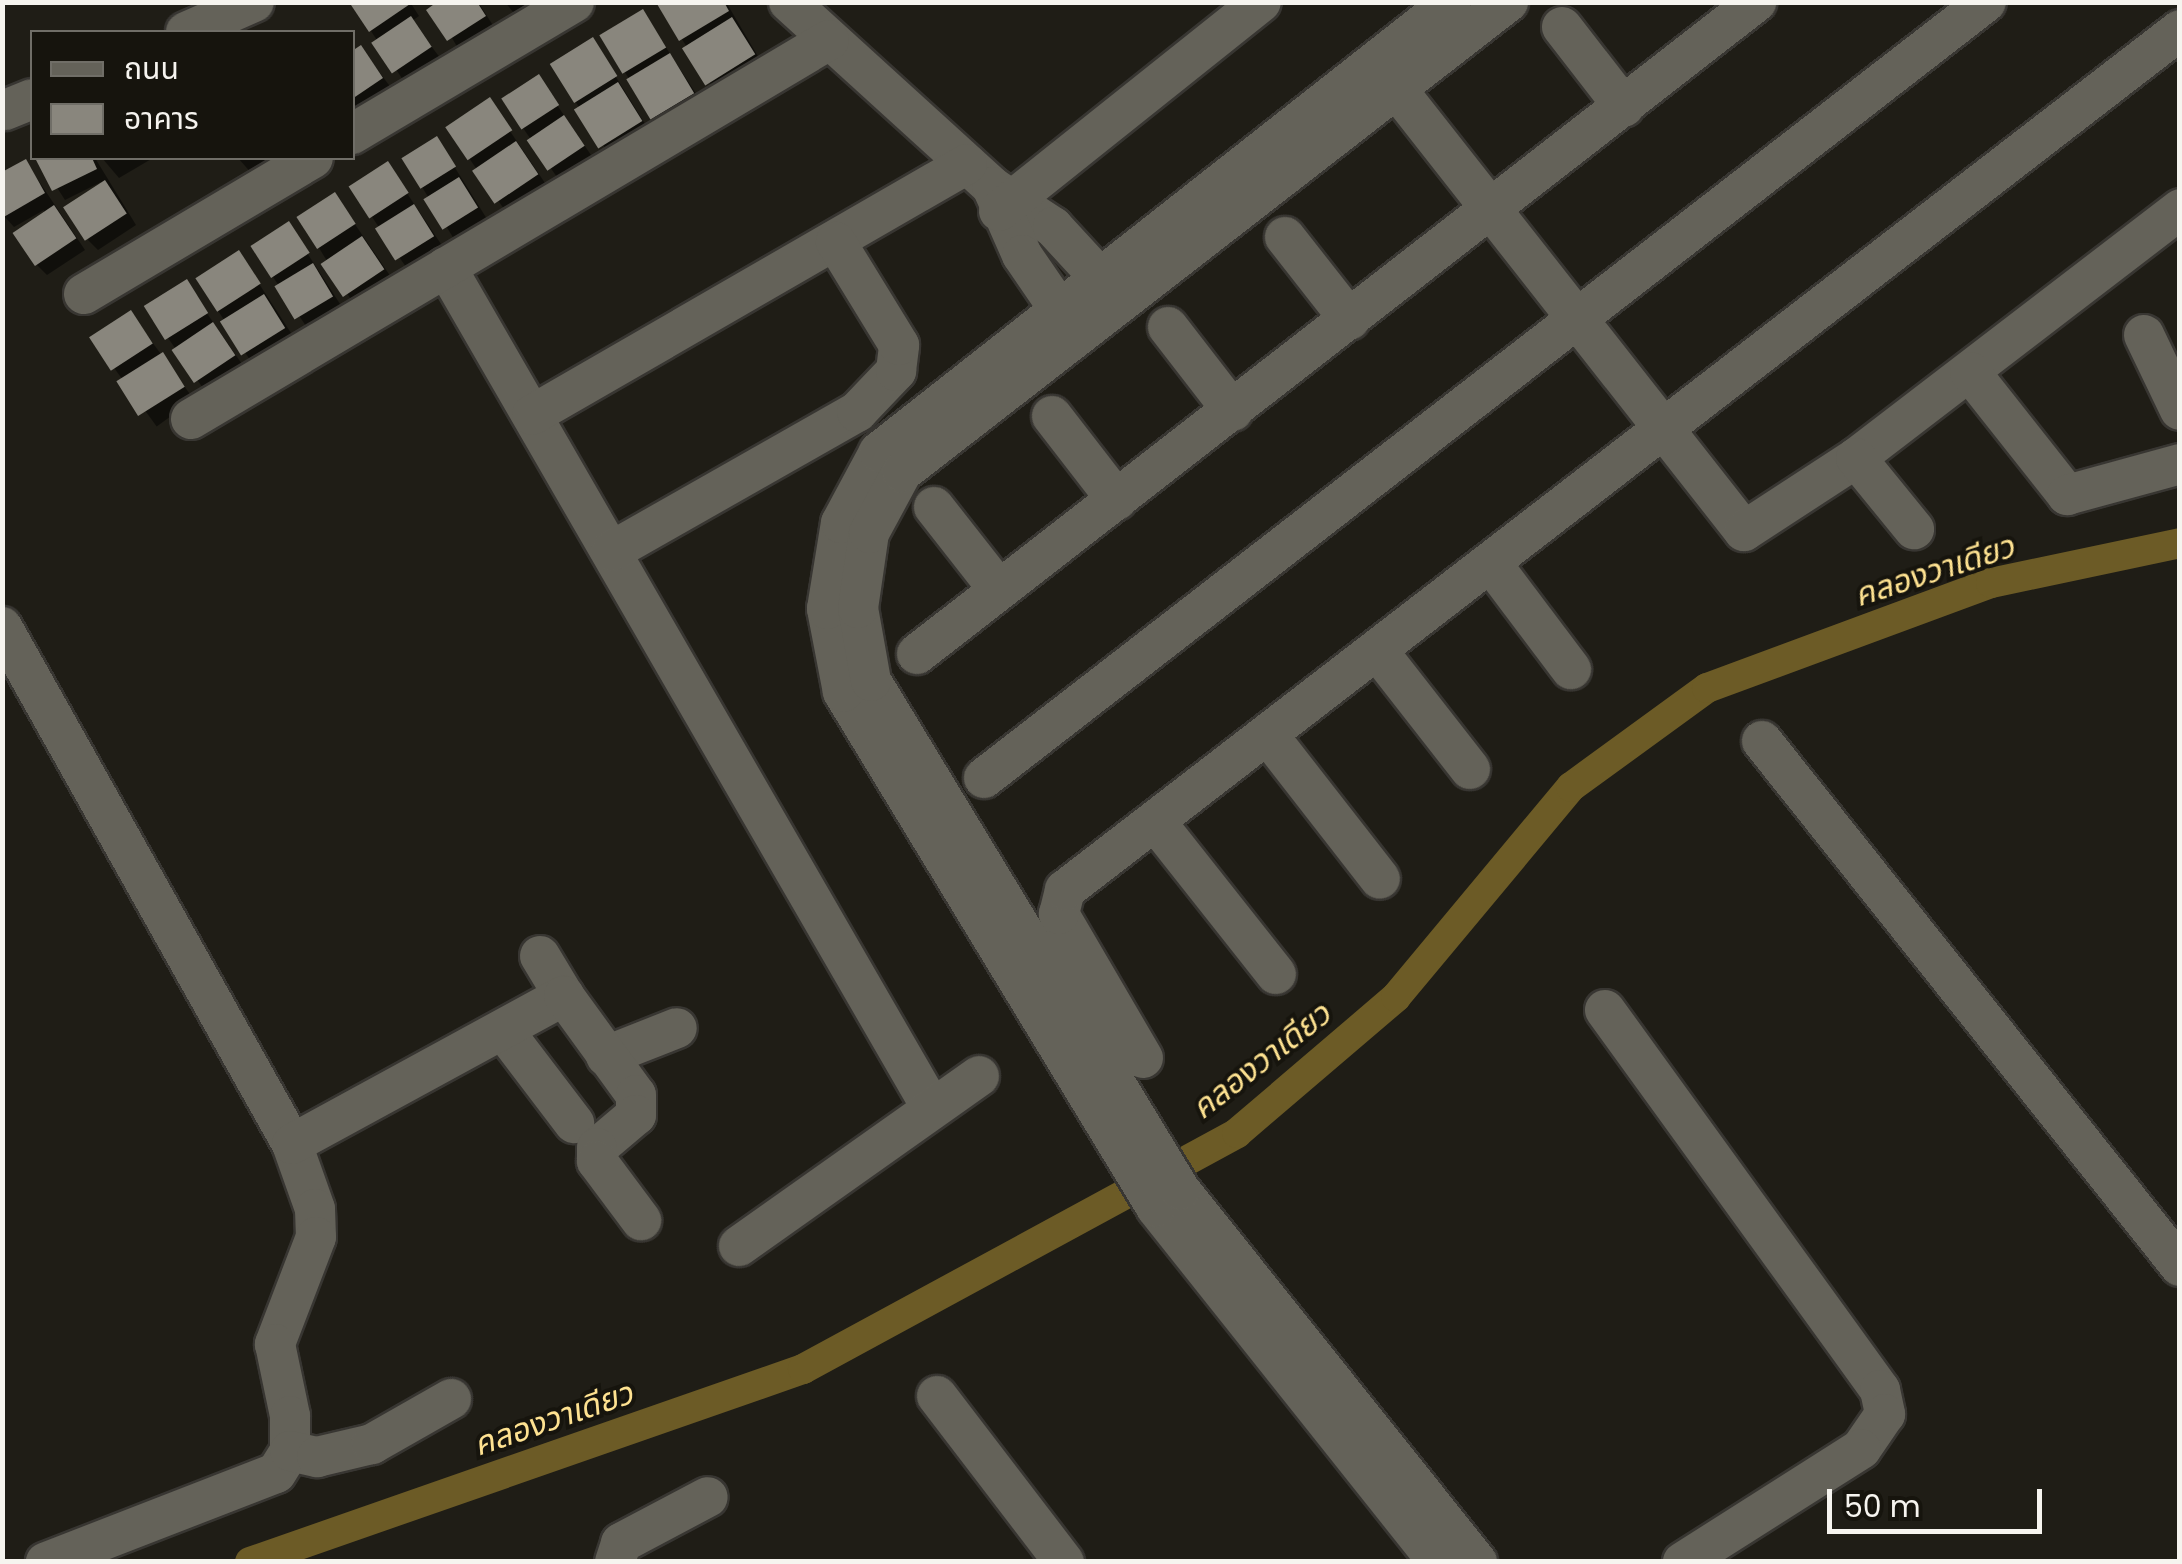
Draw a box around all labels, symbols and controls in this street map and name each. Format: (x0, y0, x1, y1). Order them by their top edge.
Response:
legend (30, 30, 355, 160)
text: ถนน (124, 47, 179, 90)
text: อาคาร (124, 97, 199, 140)
water label: คลองวาเดียว (1849, 527, 2019, 615)
water label: คลองวาเดียว (1184, 995, 1338, 1127)
water label: คลองวาเดียว (468, 1374, 638, 1464)
scale bar (1832, 1469, 2047, 1531)
text: 50 m (1844, 1485, 1921, 1528)

